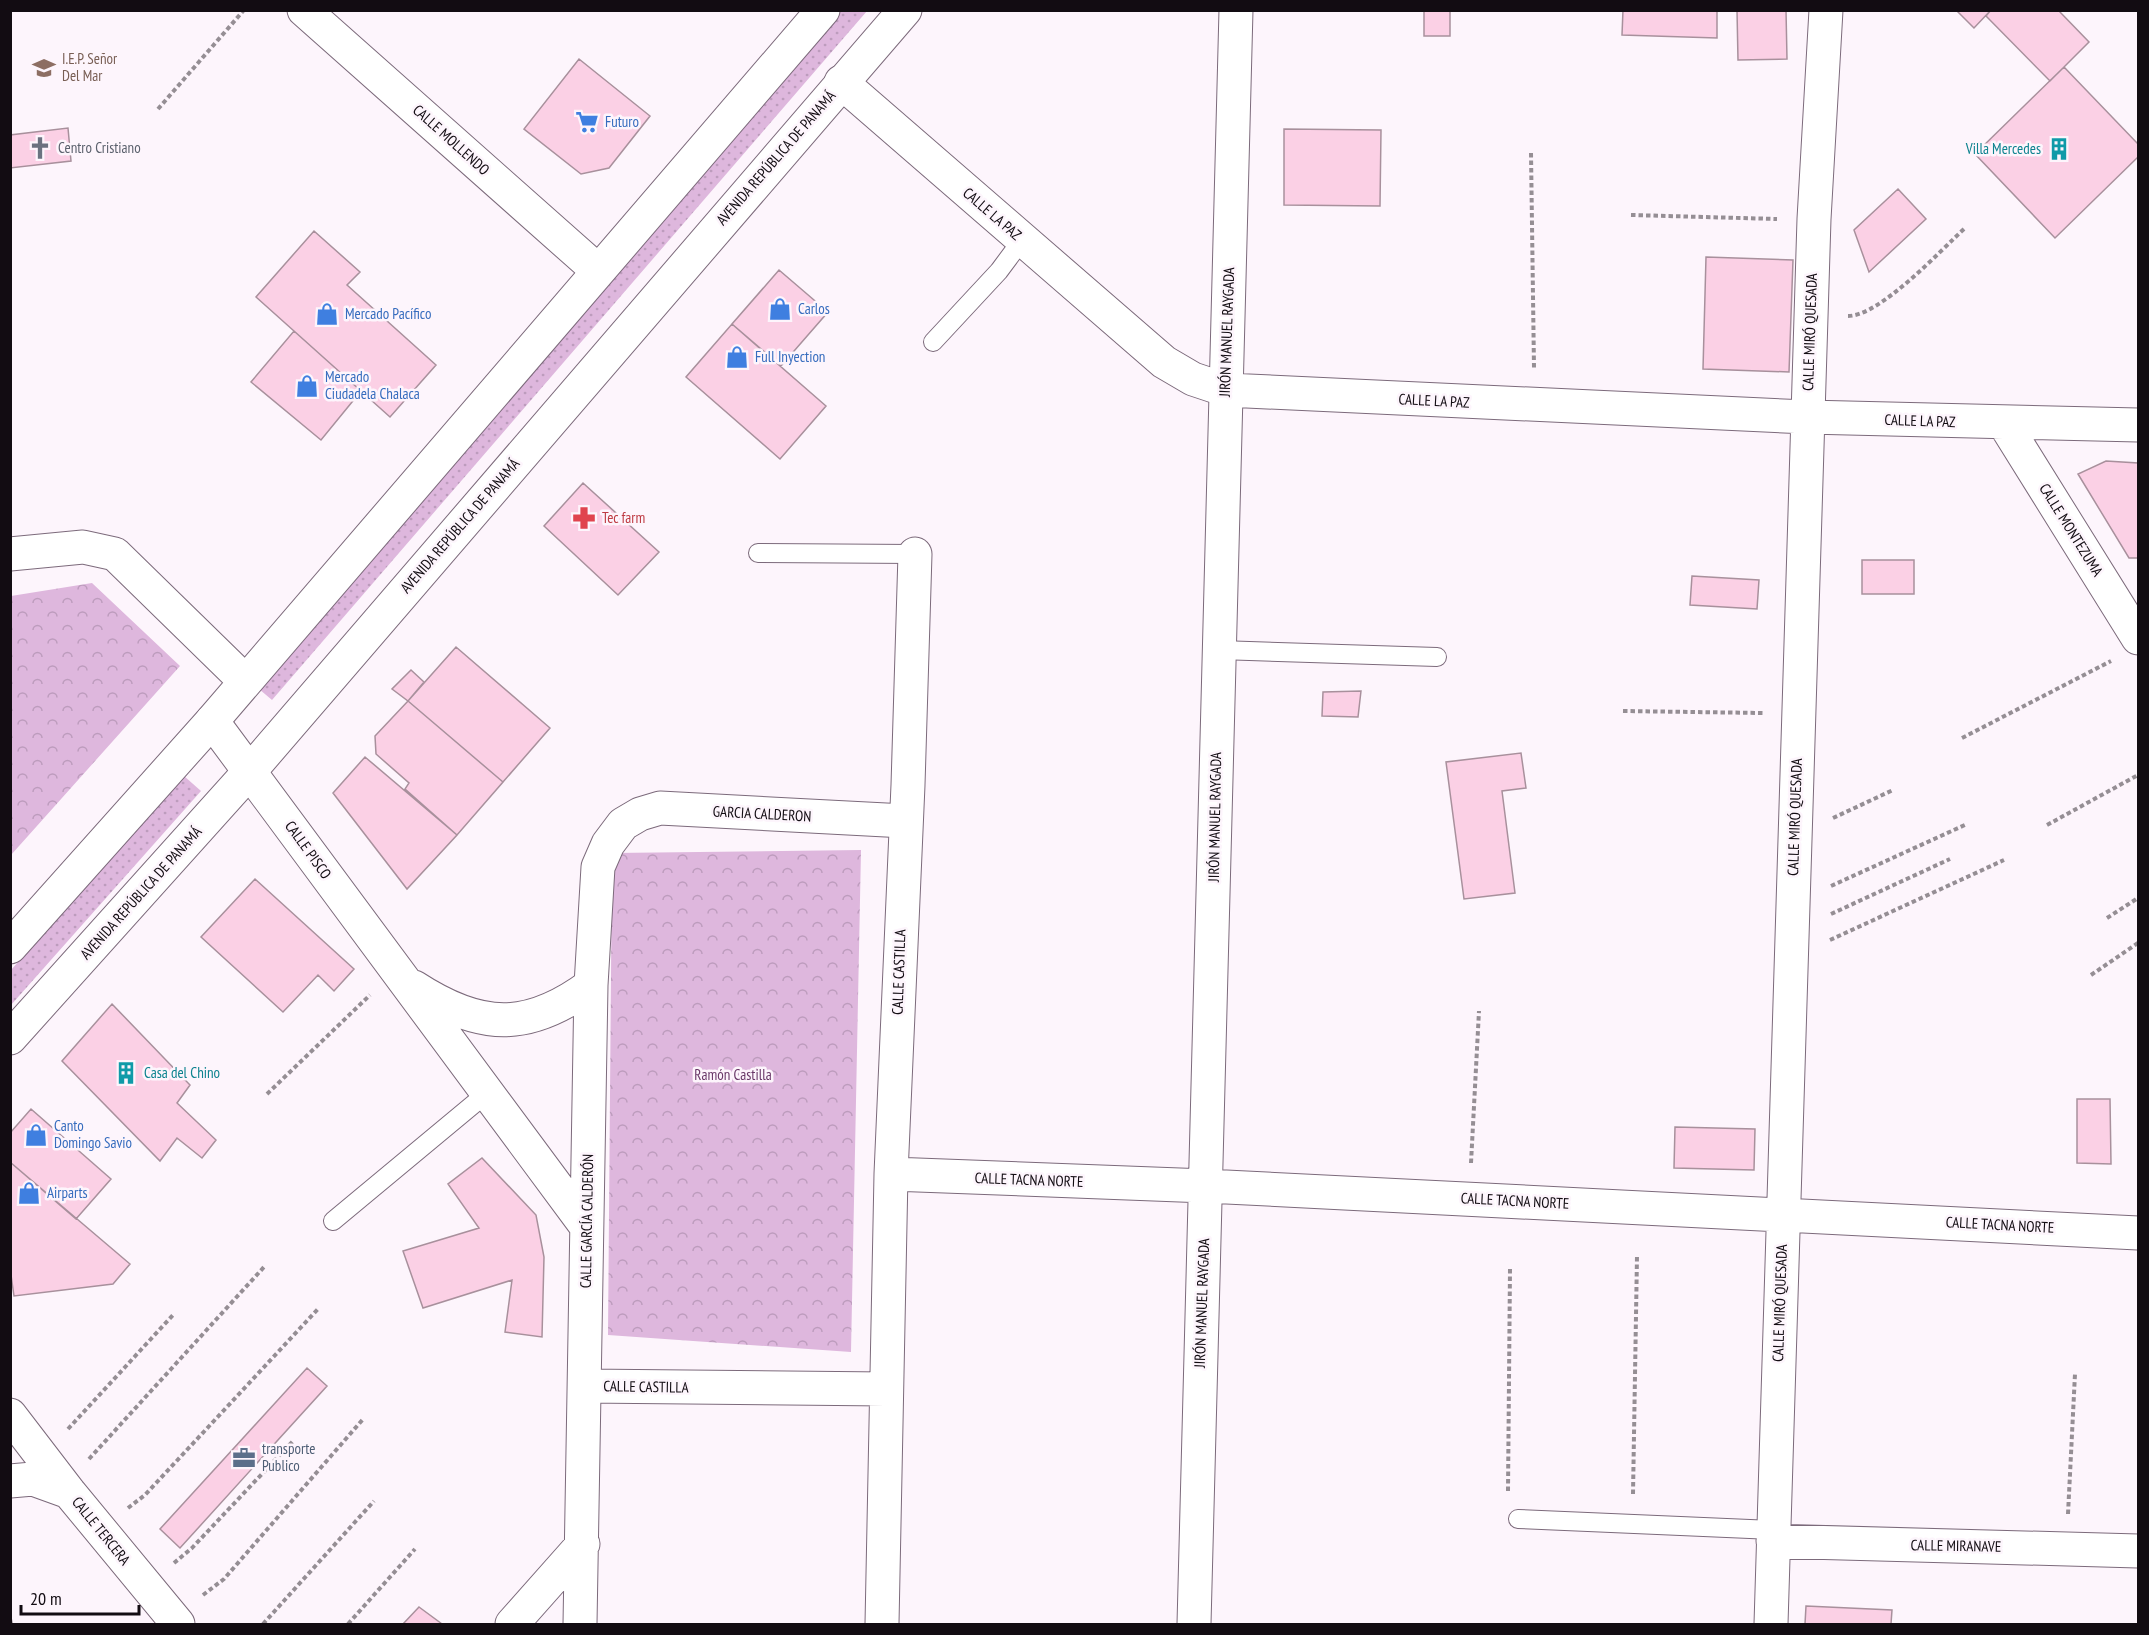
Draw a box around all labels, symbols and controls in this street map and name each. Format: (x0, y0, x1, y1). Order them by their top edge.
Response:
place label: I.E.P. Señor Del Mar (62, 49, 118, 85)
school or university icon: I.E.P. Señor Del Mar (31, 55, 57, 81)
street label: AVENIDA REPÚBLICA DE PANAMÁ (712, 86, 840, 229)
street label: CALLE MOLLENDO (409, 100, 494, 179)
supermarket icon: Futuro (574, 109, 600, 135)
place label: Futuro (605, 112, 639, 131)
church icon: Centro Cristiano (27, 135, 53, 161)
building icon: Villa Mercedes (2046, 136, 2072, 162)
place label: Centro Cristiano (58, 138, 141, 157)
place label: Villa Mercedes (1965, 139, 2041, 158)
street label: CALLE LA PAZ (959, 183, 1026, 244)
street label: JIRÓN MANUEL RAYGADA (1215, 266, 1238, 398)
street label: CALLE MIRÓ QUESADA (1798, 272, 1821, 391)
shop icon: Carlos (767, 296, 793, 322)
place label: Carlos (798, 299, 830, 318)
shop icon: Mercado Pacífico (314, 301, 340, 327)
place label: Mercado Pacífico (345, 304, 431, 323)
shop icon: Full Inyection (724, 344, 750, 370)
place label: Full Inyection (755, 347, 825, 366)
place label: Mercado Ciudadela Chalaca (325, 367, 420, 403)
shop icon: Mercado Ciudadela Chalaca (294, 373, 320, 399)
street label: CALLE LA PAZ (1398, 389, 1470, 412)
street label: CALLE LA PAZ (1884, 410, 1956, 431)
street label: AVENIDA REPÚBLICA DE PANAMÁ (396, 454, 524, 597)
street label: CALLE MONTEZUMA (2035, 480, 2108, 580)
pharmacy icon: Tec farm (571, 505, 597, 531)
place label: Tec farm (602, 508, 645, 527)
street label: JIRÓN MANUEL RAYGADA (1204, 751, 1225, 883)
street label: CALLE MIRÓ QUESADA (1783, 757, 1806, 876)
street label: GARCIA CALDERON (712, 801, 812, 826)
street label: CALLE PISCO (281, 817, 336, 882)
street label: AVENIDA REPÚBLICA DE PANAMÁ (76, 822, 206, 963)
street label: CALLE CASTILLA (888, 928, 910, 1015)
building icon: Casa del Chino (113, 1060, 139, 1086)
place label: Casa del Chino (144, 1063, 220, 1082)
park label: Ramón Castilla (694, 1065, 772, 1084)
place label: Canto Domingo Savio (54, 1116, 132, 1152)
shop icon: Canto Domingo Savio (23, 1122, 49, 1148)
street label: CALLE GARCÍA CALDERÓN (576, 1154, 597, 1288)
street label: CALLE TACNA NORTE (974, 1168, 1084, 1191)
shop icon: Airparts (16, 1180, 42, 1206)
place label: Airparts (47, 1183, 88, 1202)
street label: CALLE TACNA NORTE (1460, 1188, 1570, 1213)
street label: CALLE TACNA NORTE (1945, 1212, 2055, 1237)
street label: JIRÓN MANUEL RAYGADA (1190, 1237, 1213, 1369)
street label: CALLE MIRÓ QUESADA (1768, 1243, 1791, 1362)
street label: CALLE CASTILLA (603, 1376, 690, 1397)
place label: transporte Publico (262, 1439, 316, 1475)
office icon: transporte Publico (231, 1445, 257, 1471)
street label: CALLE TERCERA (68, 1493, 135, 1569)
street label: CALLE MIRANAVE (1911, 1535, 2001, 1556)
scale bar (21, 1578, 140, 1616)
text: 20 m (30, 1587, 62, 1610)

